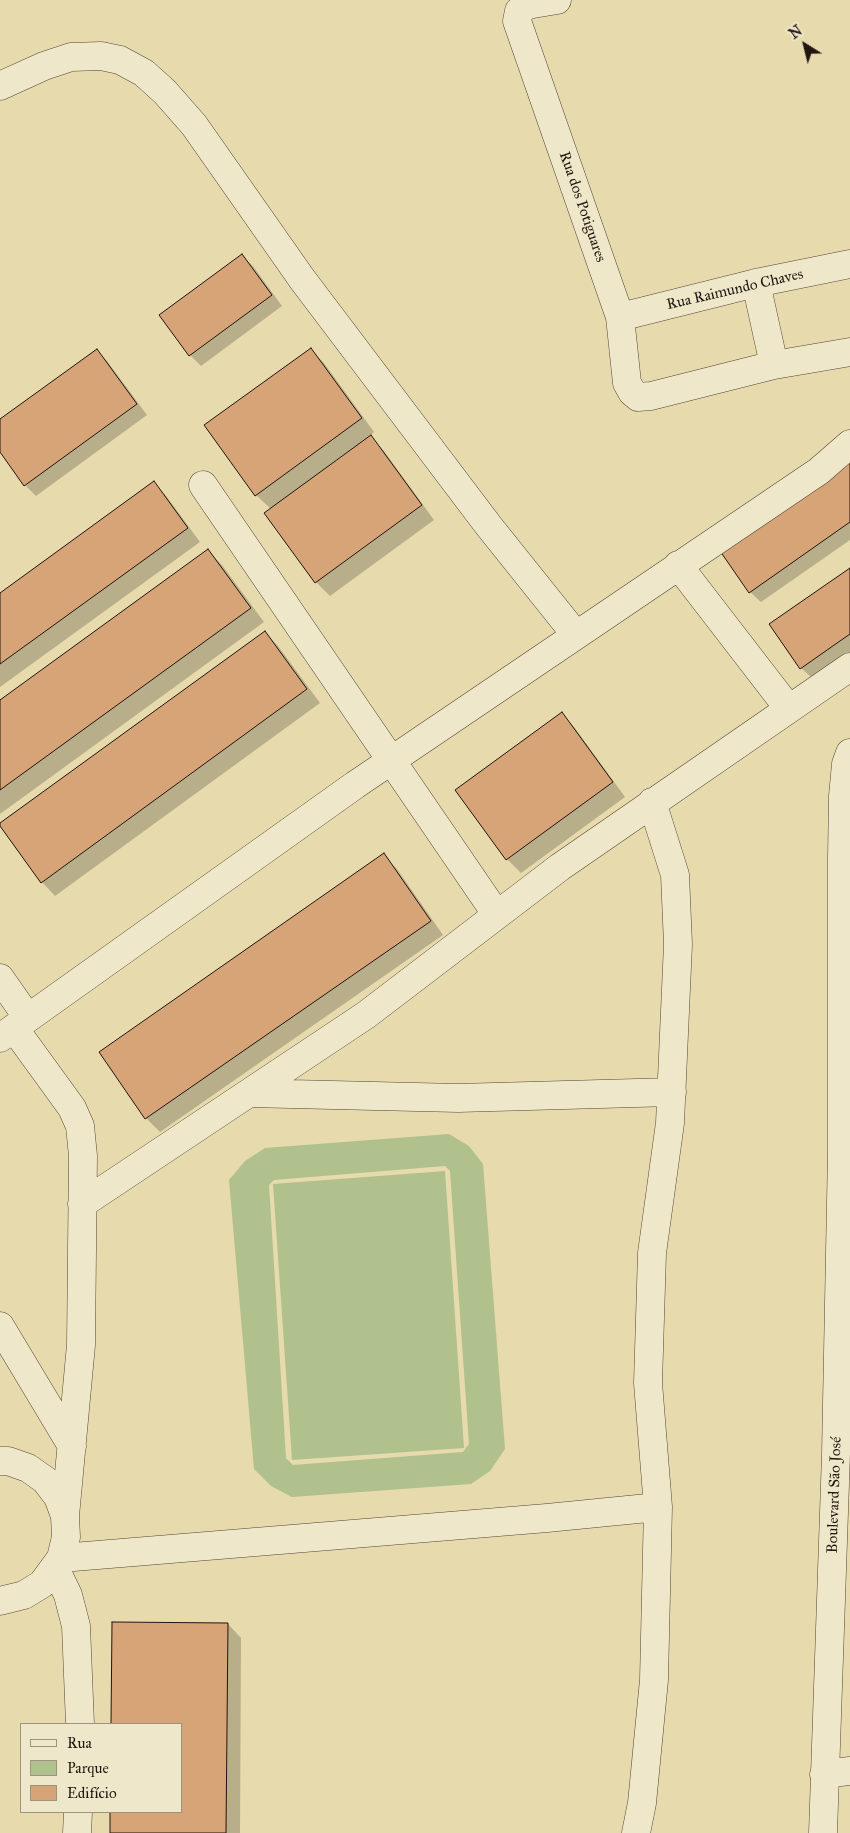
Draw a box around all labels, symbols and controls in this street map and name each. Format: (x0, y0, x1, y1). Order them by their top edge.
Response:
north arrow (780, 20, 830, 70)
text: N (786, 22, 806, 43)
street label: Rua dos Potiguares (555, 149, 609, 265)
street label: Rua Raimundo Chaves (665, 266, 805, 314)
street label: Boulevard São José (824, 1436, 846, 1554)
legend (20, 1723, 182, 1813)
text: Rua (67, 1734, 92, 1752)
text: Parque (67, 1759, 109, 1777)
text: Edifício (67, 1784, 117, 1802)

